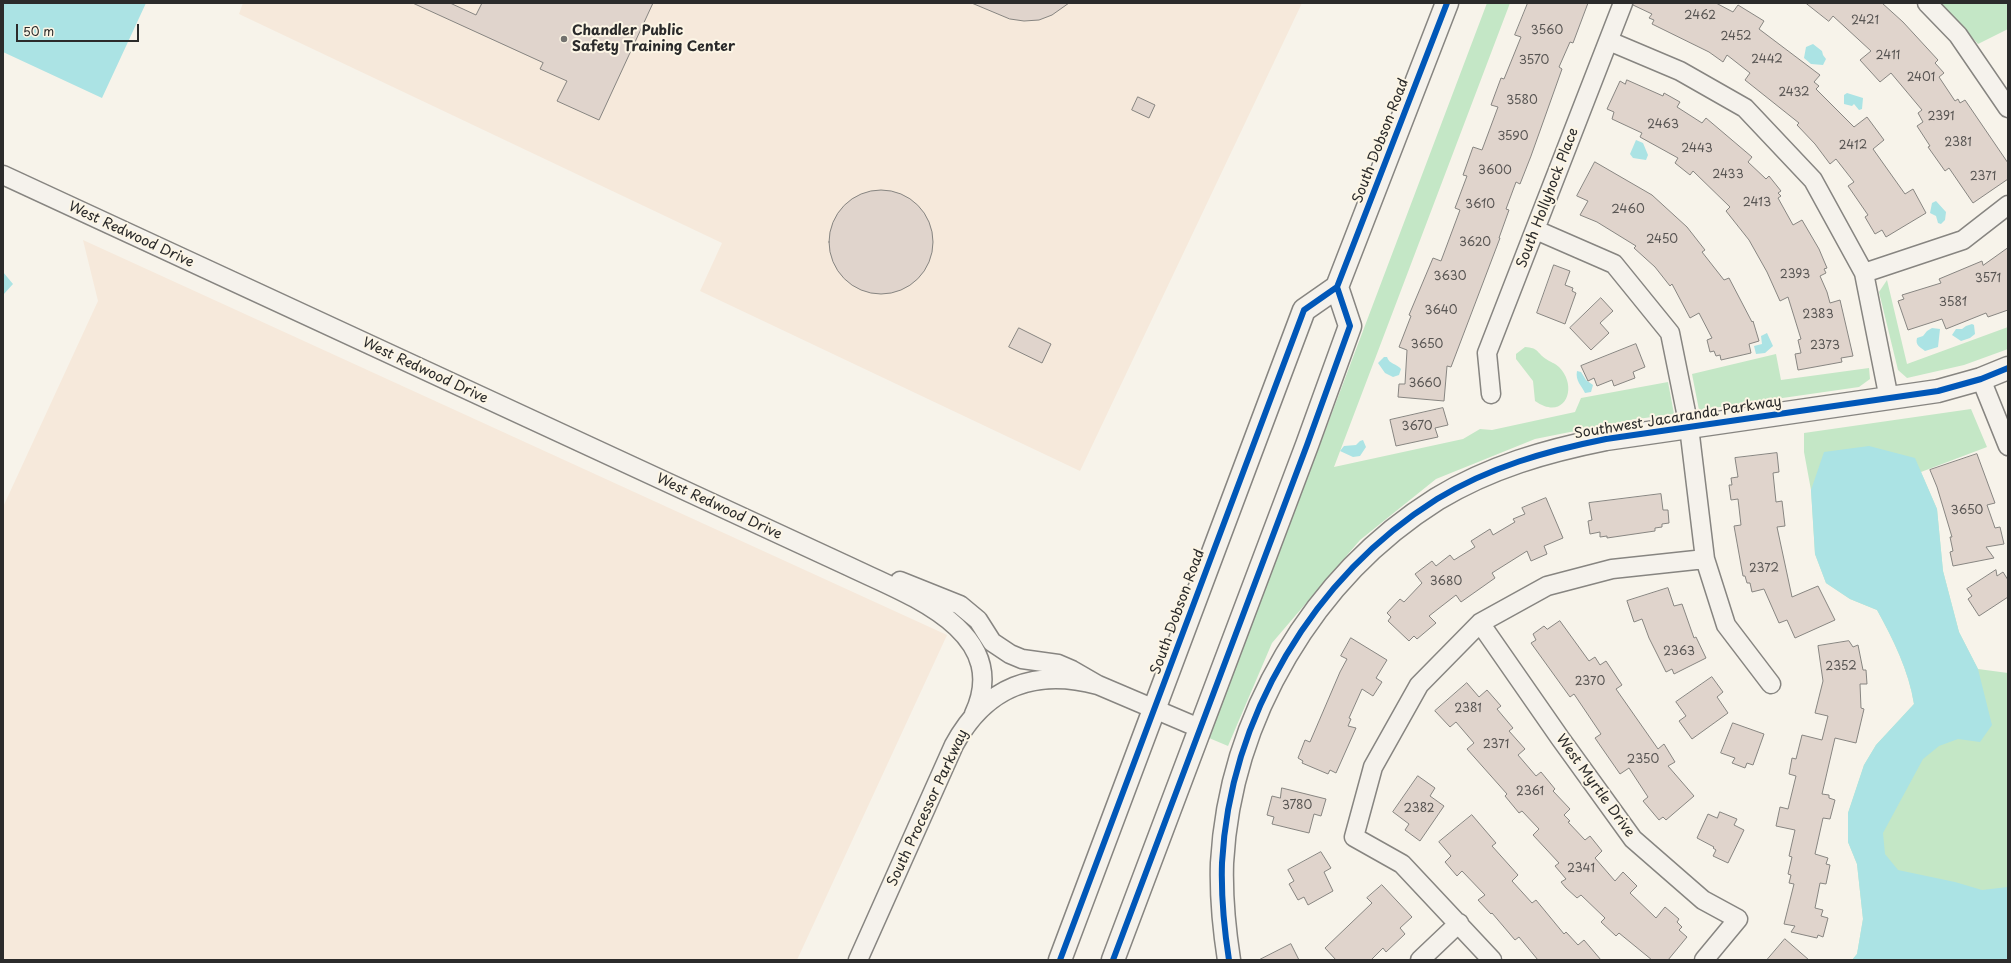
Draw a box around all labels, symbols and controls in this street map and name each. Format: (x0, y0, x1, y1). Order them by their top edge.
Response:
house number: 2462 (1684, 9, 1716, 23)
house number: 2421 (1851, 14, 1879, 28)
scale bar (18, 16, 141, 42)
text: 50 m (23, 22, 54, 40)
place label: Chandler Public Safety Training Center (572, 23, 735, 56)
house number: 3560 (1531, 24, 1563, 38)
house number: 2452 (1720, 30, 1752, 44)
marker: Chandler Public Safety Training Center (559, 34, 569, 44)
house number: 2411 (1876, 49, 1900, 63)
house number: 2442 (1751, 53, 1783, 67)
house number: 3570 (1519, 54, 1549, 68)
house number: 2401 (1907, 71, 1935, 85)
street label: South Dobson Road (1349, 76, 1413, 206)
house number: 2432 (1778, 86, 1810, 100)
house number: 3580 (1506, 94, 1538, 108)
house number: 2391 (1927, 110, 1955, 124)
house number: 2463 (1647, 118, 1679, 132)
street label: South Hollyhock Place (1514, 126, 1582, 270)
house number: 3590 (1497, 130, 1529, 144)
house number: 2381 (1944, 136, 1972, 150)
house number: 2412 (1839, 139, 1867, 153)
house number: 2443 (1681, 142, 1713, 156)
house number: 3600 (1478, 164, 1512, 178)
house number: 2433 (1712, 168, 1744, 182)
house number: 2371 (1970, 170, 1996, 184)
house number: 2413 (1743, 196, 1771, 210)
house number: 3610 (1465, 198, 1495, 212)
street label: West Redwood Drive (66, 199, 196, 271)
house number: 2460 (1611, 203, 1645, 217)
house number: 2450 (1646, 233, 1678, 247)
house number: 3620 (1459, 236, 1491, 250)
house number: 2393 (1780, 268, 1810, 282)
house number: 3630 (1434, 270, 1466, 284)
house number: 3571 (1975, 272, 2001, 286)
house number: 3581 (1939, 296, 1967, 310)
house number: 3640 (1424, 304, 1458, 318)
house number: 2383 (1802, 308, 1834, 322)
street label: West Redwood Drive (360, 335, 490, 407)
house number: 3650 (1411, 338, 1443, 352)
house number: 2373 (1810, 339, 1840, 353)
house number: 3660 (1408, 377, 1442, 391)
street label: Southwest Jacaranda Parkway (1573, 393, 1783, 443)
house number: 3670 (1401, 420, 1433, 434)
street label: West Redwood Drive (654, 471, 784, 543)
house number: 3650 (1951, 504, 1983, 518)
street label: South Dobson Road (1148, 547, 1208, 677)
house number: 2372 (1749, 562, 1779, 576)
house number: 3680 (1430, 575, 1462, 589)
house number: 2363 (1663, 645, 1695, 659)
house number: 2352 (1825, 660, 1857, 674)
house number: 2370 (1575, 675, 1605, 689)
house number: 2381 (1454, 702, 1482, 716)
street label: South Processor Parkway (884, 727, 972, 889)
street label: West Myrtle Drive (1552, 731, 1638, 841)
house number: 2371 (1483, 738, 1509, 752)
house number: 2350 (1627, 753, 1659, 767)
house number: 2361 (1516, 785, 1544, 799)
house number: 3780 (1282, 799, 1312, 813)
house number: 2382 (1403, 802, 1435, 816)
house number: 2341 (1567, 862, 1595, 876)

